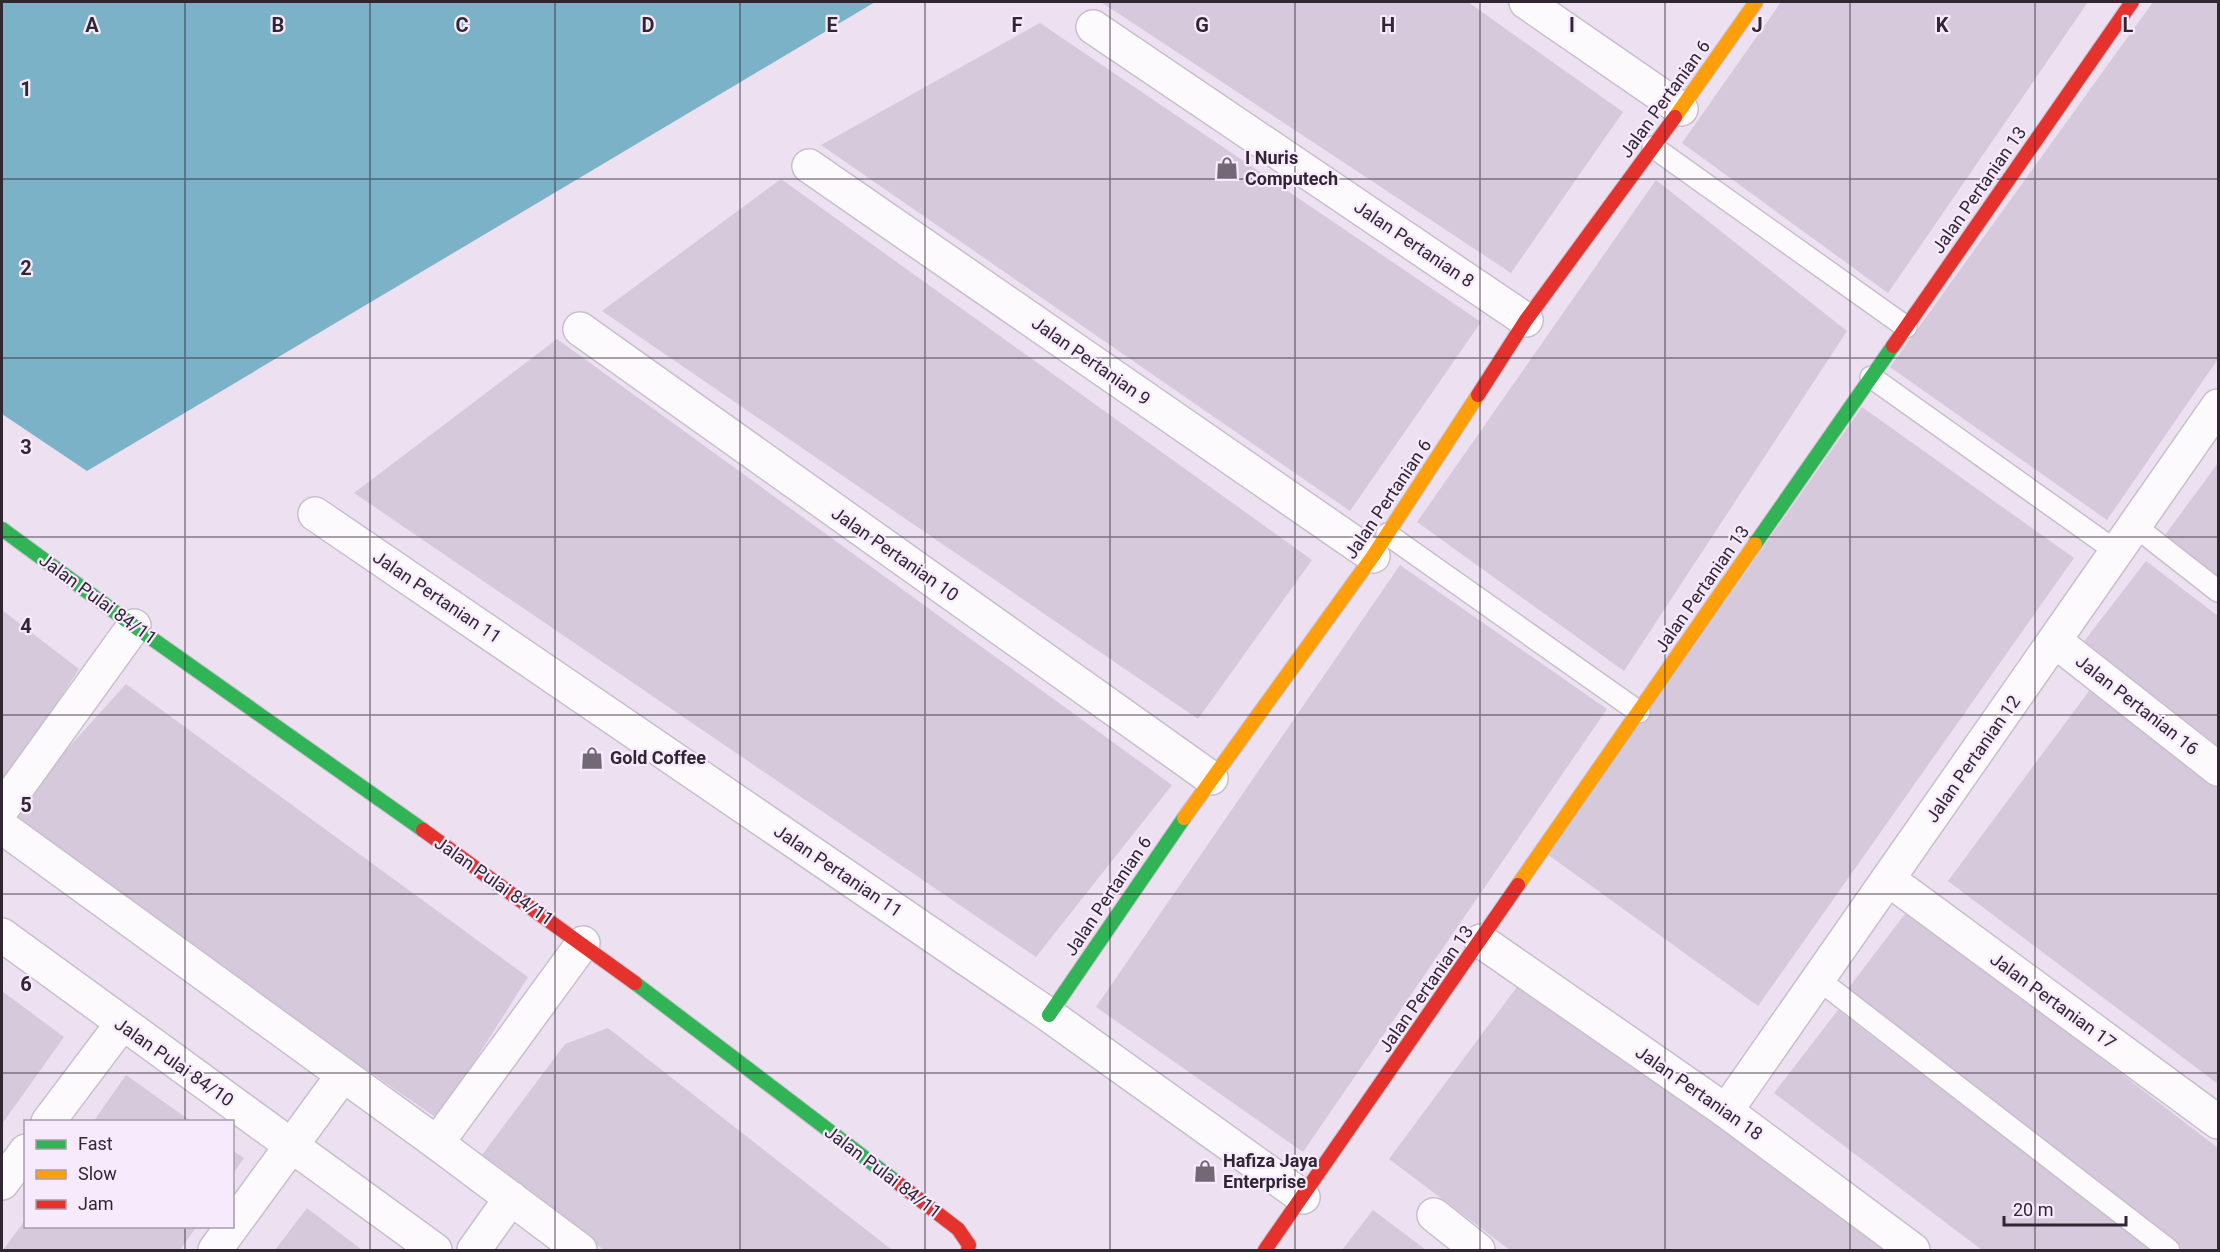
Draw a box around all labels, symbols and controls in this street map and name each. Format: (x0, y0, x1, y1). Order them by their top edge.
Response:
text: A (85, 13, 99, 37)
text: B (272, 13, 284, 37)
text: C (455, 13, 469, 37)
text: D (642, 13, 655, 37)
text: E (826, 13, 838, 37)
text: F (1012, 13, 1023, 37)
text: G (1195, 13, 1209, 37)
text: H (1381, 13, 1395, 37)
text: I (1569, 13, 1575, 37)
text: J (1751, 13, 1763, 37)
text: K (1936, 13, 1949, 37)
text: L (2123, 13, 2134, 37)
street label: Jalan Pertanian 6 (1615, 36, 1714, 161)
text: 1 (20, 77, 32, 101)
street label: Jalan Pertanian 13 (1927, 122, 2030, 257)
place label: I Nuris Computech (1245, 147, 1338, 189)
shop icon: I Nuris Computech (1214, 155, 1240, 181)
street label: Jalan Pertanian 8 (1350, 196, 1478, 291)
text: 2 (20, 256, 32, 280)
street label: Jalan Pertanian 9 (1028, 312, 1155, 409)
text: 3 (20, 435, 32, 459)
street label: Jalan Pertanian 6 (1340, 435, 1435, 563)
street label: Jalan Pertanian 10 (828, 502, 963, 605)
street label: Jalan Pertanian 13 (1650, 521, 1753, 656)
street label: Jalan Pertanian 11 (369, 546, 505, 647)
street label: Jalan Pulai 84/11 (35, 549, 161, 648)
text: 4 (20, 614, 32, 638)
street label: Jalan Pertanian 16 (2072, 650, 2203, 759)
street label: Jalan Pertanian 12 (1921, 691, 2024, 826)
shop icon: Gold Coffee (579, 745, 605, 771)
place label: Gold Coffee (610, 747, 706, 768)
text: 5 (20, 793, 32, 817)
street label: Jalan Pertanian 11 (770, 820, 906, 921)
street label: Jalan Pulai 84/11 (431, 832, 558, 929)
street label: Jalan Pertanian 6 (1060, 832, 1155, 960)
street label: Jalan Pertanian 13 (1374, 921, 1477, 1056)
street label: Jalan Pertanian 17 (1986, 948, 2120, 1053)
text: 6 (20, 972, 32, 996)
street label: Jalan Pulai 84/10 (111, 1013, 238, 1110)
street label: Jalan Pertanian 18 (1632, 1041, 1767, 1144)
legend (24, 1120, 234, 1228)
street label: Jalan Pulai 84/11 (821, 1121, 946, 1222)
text: Fast (78, 1133, 113, 1154)
place label: Hafiza Jaya Enterprise (1223, 1150, 1318, 1192)
shop icon: Hafiza Jaya Enterprise (1192, 1158, 1218, 1184)
text: Slow (78, 1163, 117, 1184)
scale bar (2004, 1189, 2126, 1227)
text: Jam (78, 1193, 114, 1214)
text: 20 m (2013, 1199, 2053, 1220)

